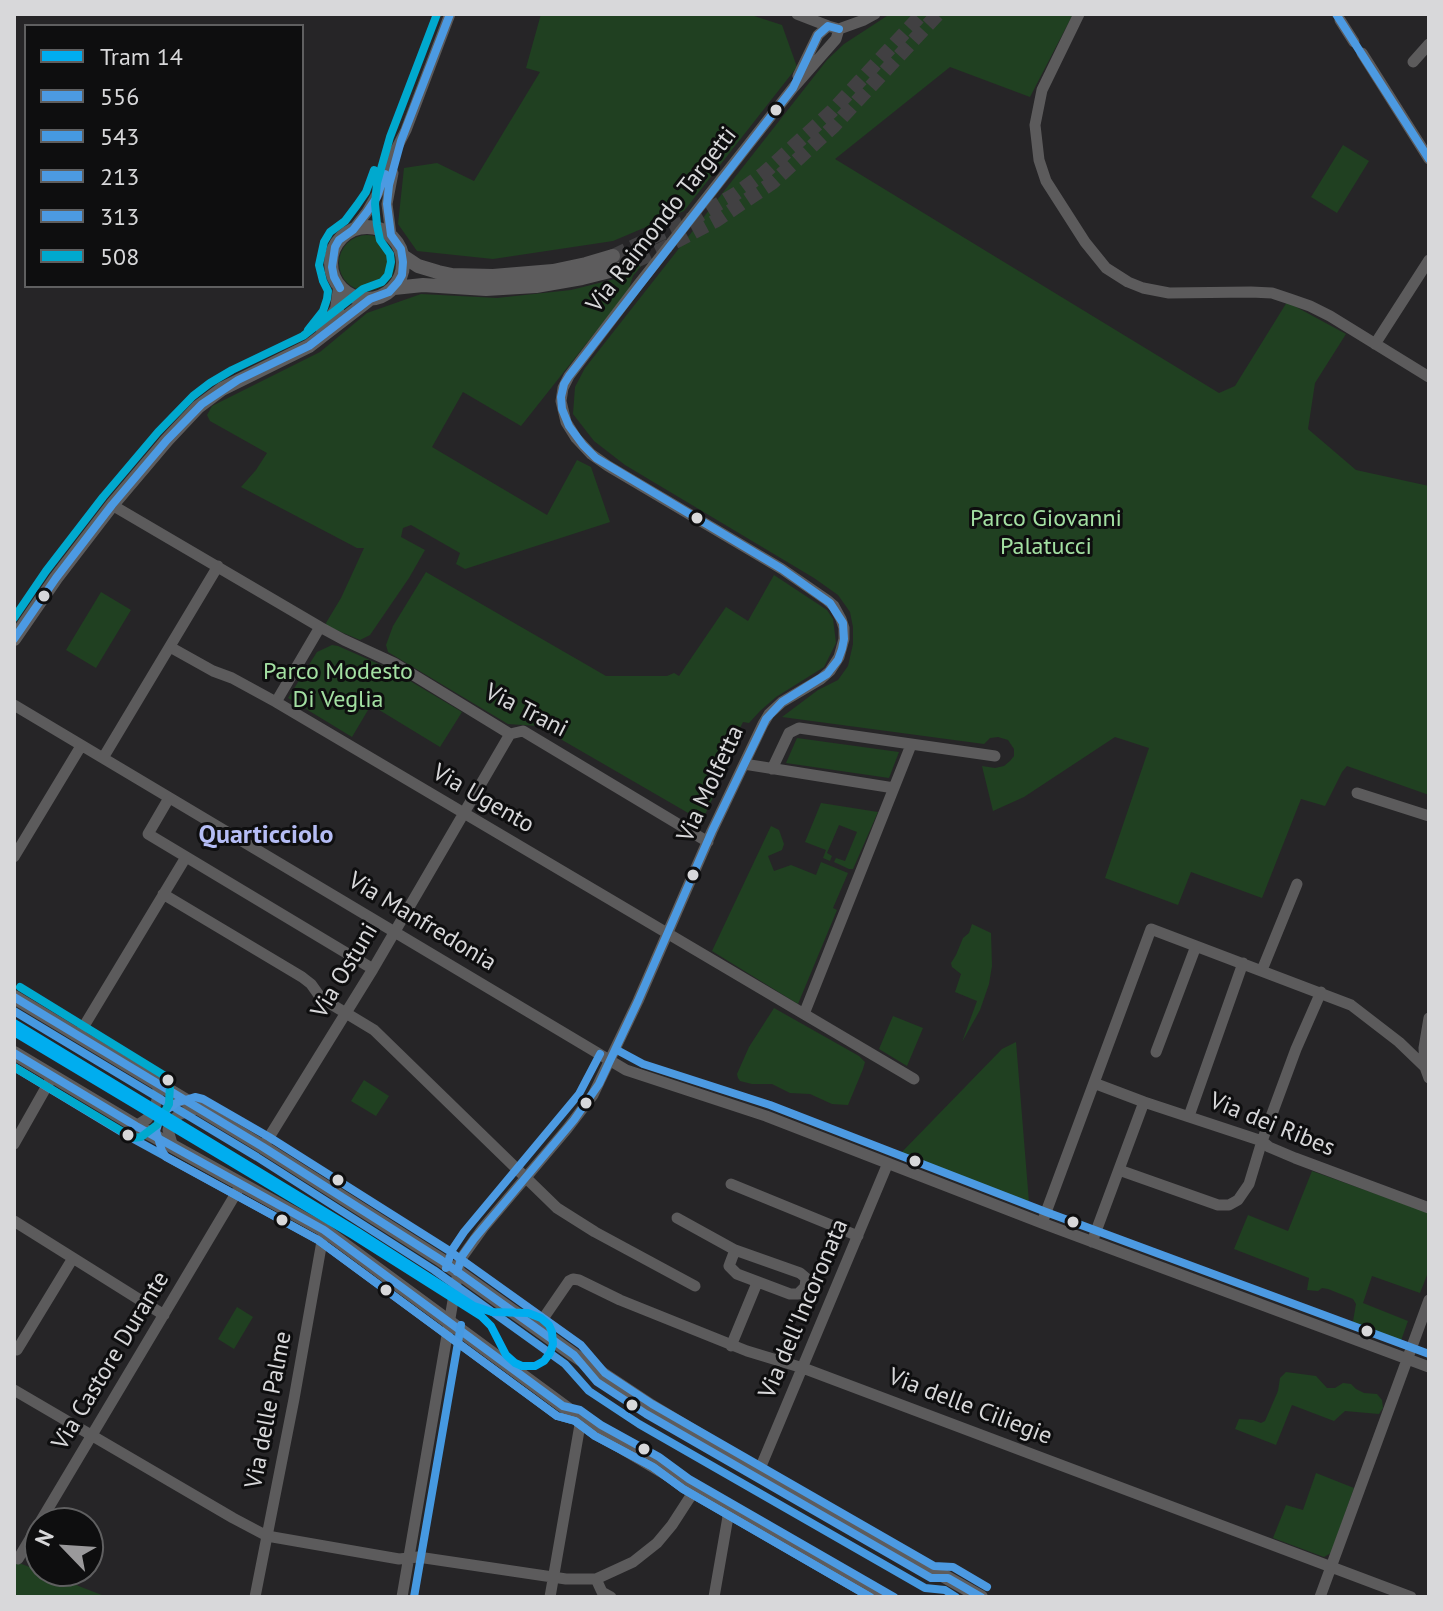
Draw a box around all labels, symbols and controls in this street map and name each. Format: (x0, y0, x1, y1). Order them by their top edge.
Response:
legend (24, 24, 304, 288)
text: Tram 14 (100, 41, 183, 72)
text: 556 (100, 81, 139, 112)
unlabelled marker (768, 102, 784, 118)
text: 543 (100, 121, 139, 152)
street label: Via Raimondo Targetti (581, 122, 743, 318)
text: 213 (100, 161, 139, 192)
text: 313 (100, 201, 139, 232)
text: 508 (100, 241, 139, 272)
park label: Parco Giovanni Palatucci (970, 505, 1122, 561)
unlabelled marker (689, 510, 705, 526)
unlabelled marker (36, 588, 52, 604)
park label: Parco Modesto Di Veglia (263, 658, 413, 714)
street label: Via Trani (480, 678, 572, 744)
street label: Via Molfetta (672, 721, 750, 847)
street label: Via Ugento (427, 758, 539, 840)
district label: Quarticciolo (199, 820, 333, 852)
street label: Via Manfredonia (343, 866, 501, 978)
unlabelled marker (685, 867, 701, 883)
street label: Via Ostuni (305, 918, 385, 1024)
unlabelled marker (160, 1072, 176, 1088)
street label: Via dei Ribes (1205, 1087, 1339, 1163)
unlabelled marker (578, 1095, 594, 1111)
unlabelled marker (120, 1127, 136, 1143)
unlabelled marker (907, 1153, 923, 1169)
unlabelled marker (330, 1172, 346, 1188)
unlabelled marker (274, 1212, 290, 1228)
unlabelled marker (1065, 1214, 1081, 1230)
street label: Via dell'Incoronata (753, 1215, 855, 1403)
street label: Via Castore Durante (46, 1267, 176, 1455)
unlabelled marker (378, 1282, 394, 1298)
unlabelled marker (1359, 1323, 1375, 1339)
street label: Via delle Palme (240, 1329, 298, 1491)
street label: Via delle Ciliegie (884, 1363, 1056, 1451)
unlabelled marker (624, 1397, 640, 1413)
unlabelled marker (636, 1441, 652, 1457)
north arrow (24, 1507, 104, 1587)
text: N (28, 1525, 60, 1550)

